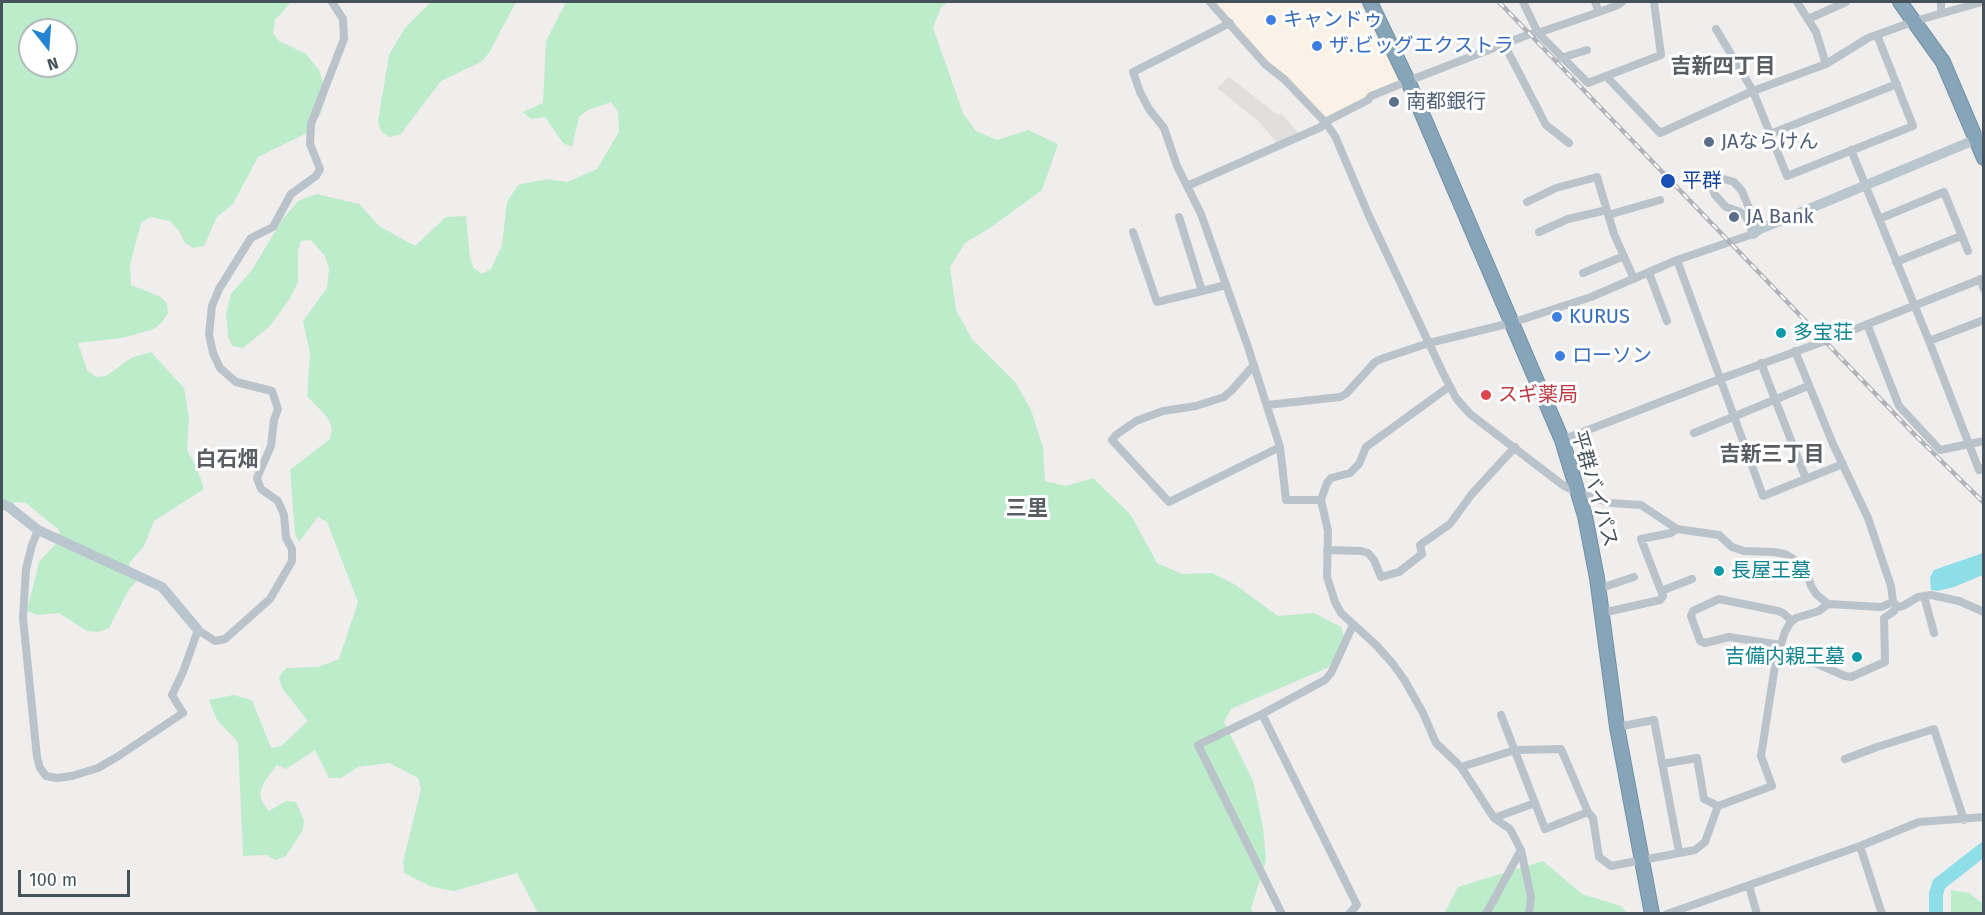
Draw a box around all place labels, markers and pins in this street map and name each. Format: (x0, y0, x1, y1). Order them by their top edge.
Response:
place label: キャンドゥ (1283, 8, 1383, 32)
marker: キャンドゥ (1264, 13, 1278, 27)
place label: ザ.ビッグエクストラ (1329, 34, 1514, 58)
marker: ザ.ビッグエクストラ (1310, 39, 1324, 53)
place label: 南都銀行 (1406, 90, 1486, 114)
marker: 南都銀行 (1387, 95, 1401, 109)
place label: JAならけん (1721, 130, 1819, 154)
marker: JAならけん (1702, 135, 1716, 149)
place label: 平群 (1682, 169, 1722, 193)
marker: 平群 (1659, 172, 1677, 190)
place label: JA Bank (1746, 205, 1814, 229)
marker: JA Bank (1727, 210, 1741, 224)
place label: KURUS (1569, 305, 1630, 329)
marker: KURUS (1550, 310, 1564, 324)
place label: 多宝荘 (1793, 321, 1853, 345)
marker: 多宝荘 (1774, 326, 1788, 340)
place label: ローソン (1572, 344, 1652, 368)
marker: ローソン (1553, 349, 1567, 363)
place label: スギ薬局 (1498, 383, 1578, 407)
marker: スギ薬局 (1479, 388, 1493, 402)
place label: 長屋王墓 (1731, 559, 1811, 583)
marker: 長屋王墓 (1712, 564, 1726, 578)
place label: 吉備内親王墓 (1725, 645, 1845, 669)
marker: 吉備内親王墓 (1850, 650, 1864, 664)

